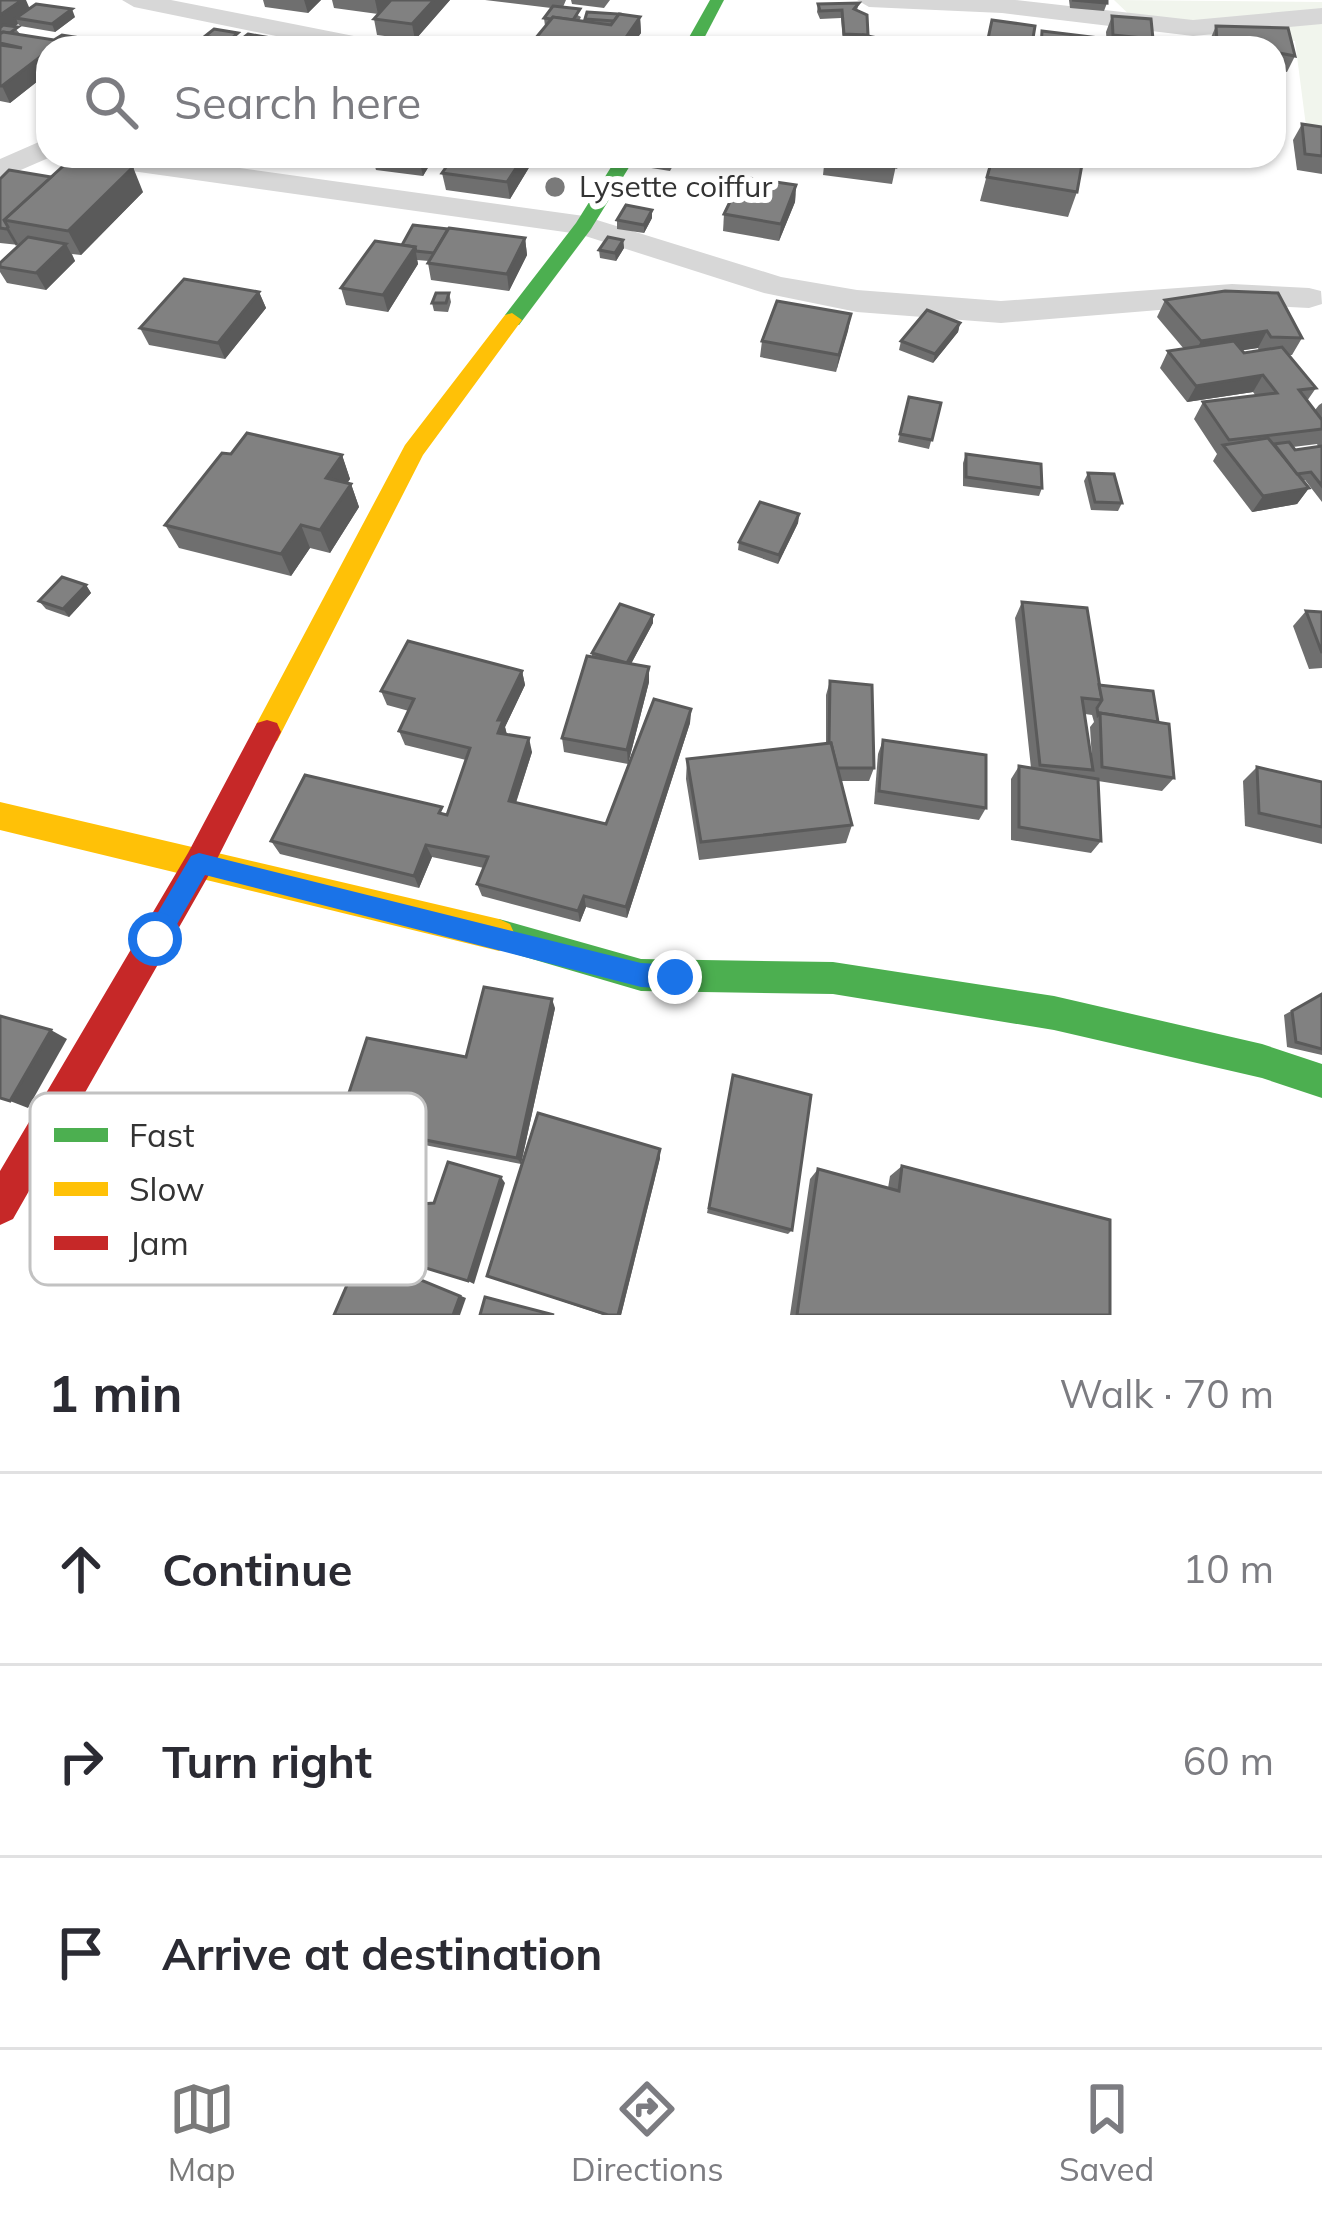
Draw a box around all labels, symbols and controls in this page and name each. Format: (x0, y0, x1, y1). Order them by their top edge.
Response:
search box (36, 36, 1286, 168)
icon: search (78, 69, 144, 135)
text: Search here (174, 74, 421, 130)
place label: Lysette coiffur (579, 167, 772, 205)
marker: Lysette coiffur (542, 174, 568, 200)
route start (128, 912, 182, 966)
route end (648, 950, 702, 1004)
legend (30, 1093, 426, 1285)
text: Fast (129, 1114, 194, 1155)
text: Slow (129, 1168, 205, 1209)
text: Jam (129, 1222, 189, 1263)
text: 1 min (48, 1361, 183, 1425)
text: Walk · 70 m (1060, 1369, 1274, 1418)
icon: ahead (48, 1536, 114, 1602)
text: Continue (162, 1541, 352, 1597)
text: 10 m (1183, 1544, 1274, 1593)
icon: right (48, 1728, 114, 1794)
text: Turn right (162, 1733, 372, 1789)
text: 60 m (1183, 1736, 1274, 1785)
icon: arrive (48, 1920, 114, 1986)
text: Arrive at destination (162, 1925, 602, 1981)
tab: Map (168, 2076, 236, 2189)
tab: Directions (571, 2076, 724, 2189)
tab: Saved (1059, 2076, 1154, 2189)

